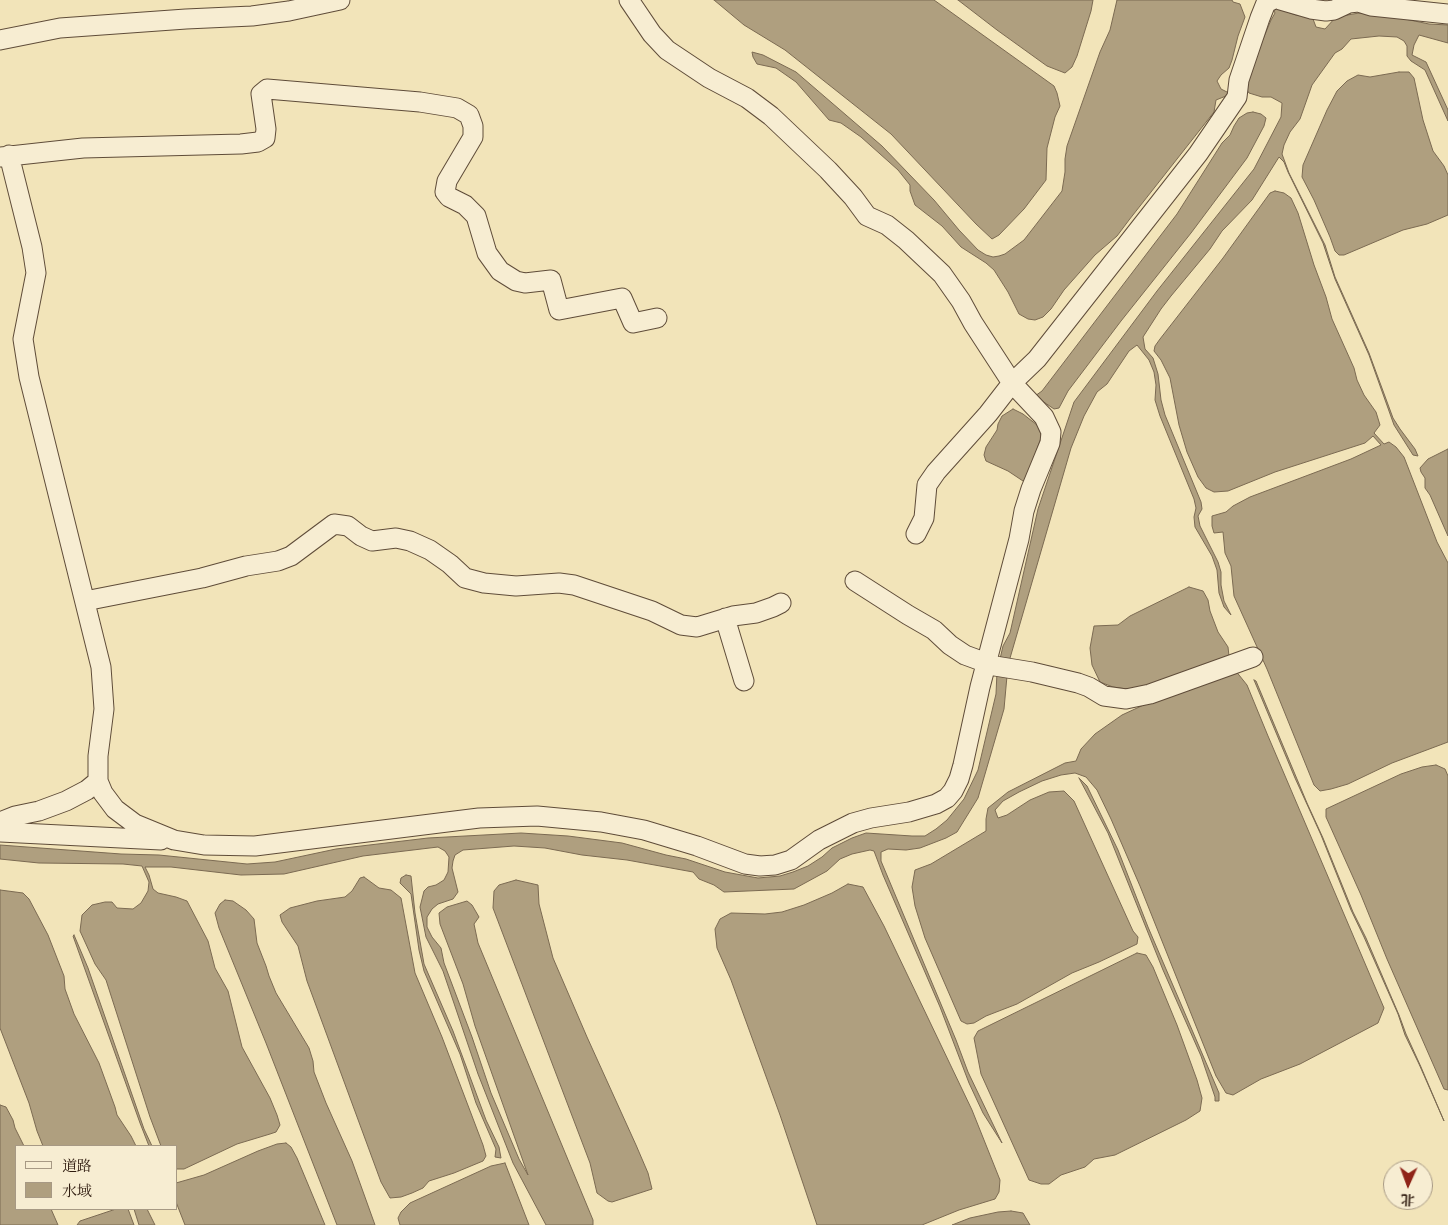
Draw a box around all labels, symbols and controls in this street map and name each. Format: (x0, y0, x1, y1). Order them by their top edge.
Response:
legend (15, 1145, 178, 1210)
text: 道路 (62, 1157, 92, 1176)
north arrow (1383, 1160, 1433, 1210)
text: 水域 (62, 1182, 92, 1201)
text: 北 (1400, 1190, 1415, 1208)

